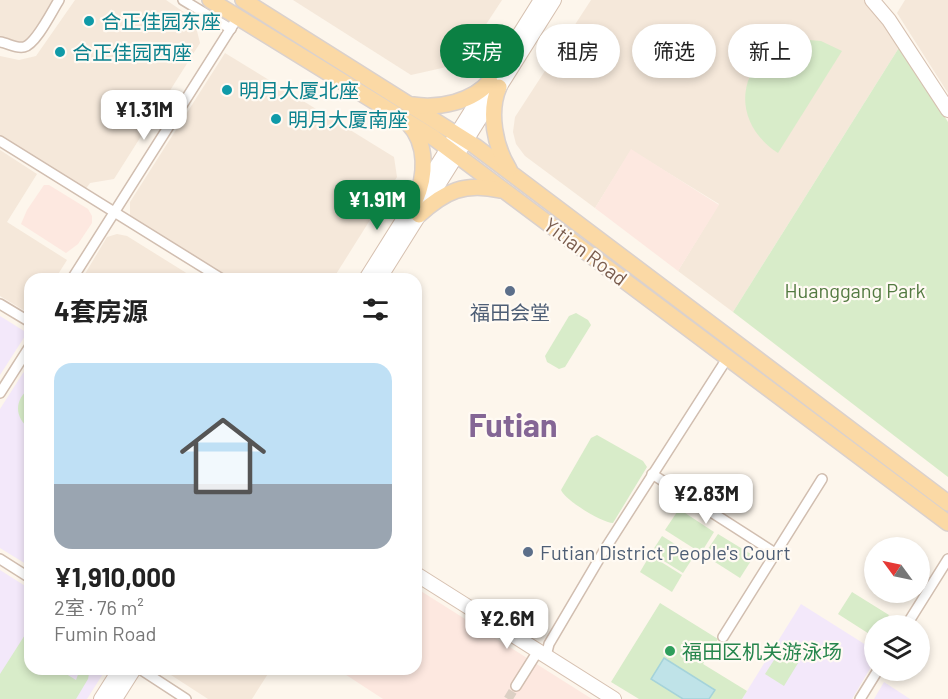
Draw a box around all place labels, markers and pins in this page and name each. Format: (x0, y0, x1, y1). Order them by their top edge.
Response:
place label: 合正佳园东座 (101, 9, 221, 33)
marker: 合正佳园东座 (82, 14, 96, 28)
place label: 合正佳园西座 (72, 40, 192, 64)
marker: 合正佳园西座 (53, 45, 67, 59)
place label: 明月大厦北座 (239, 78, 359, 102)
marker: 明月大厦北座 (220, 83, 234, 97)
pin: ¥1.31M (95, 90, 193, 141)
place label: 明月大厦南座 (288, 107, 408, 131)
marker: 明月大厦南座 (269, 112, 283, 126)
pin: ¥1.91M (328, 180, 426, 231)
marker: 福田会堂 (503, 284, 517, 298)
place label: 福田会堂 (470, 300, 550, 324)
pin: ¥2.83M (657, 474, 755, 525)
place label: Futian District People's Court (540, 540, 791, 564)
marker: Futian District People's Court (521, 545, 535, 559)
pin: ¥2.6M (465, 599, 549, 650)
place label: 福田区机关游泳场 (682, 639, 842, 663)
marker: 福田区机关游泳场 (663, 644, 677, 658)

